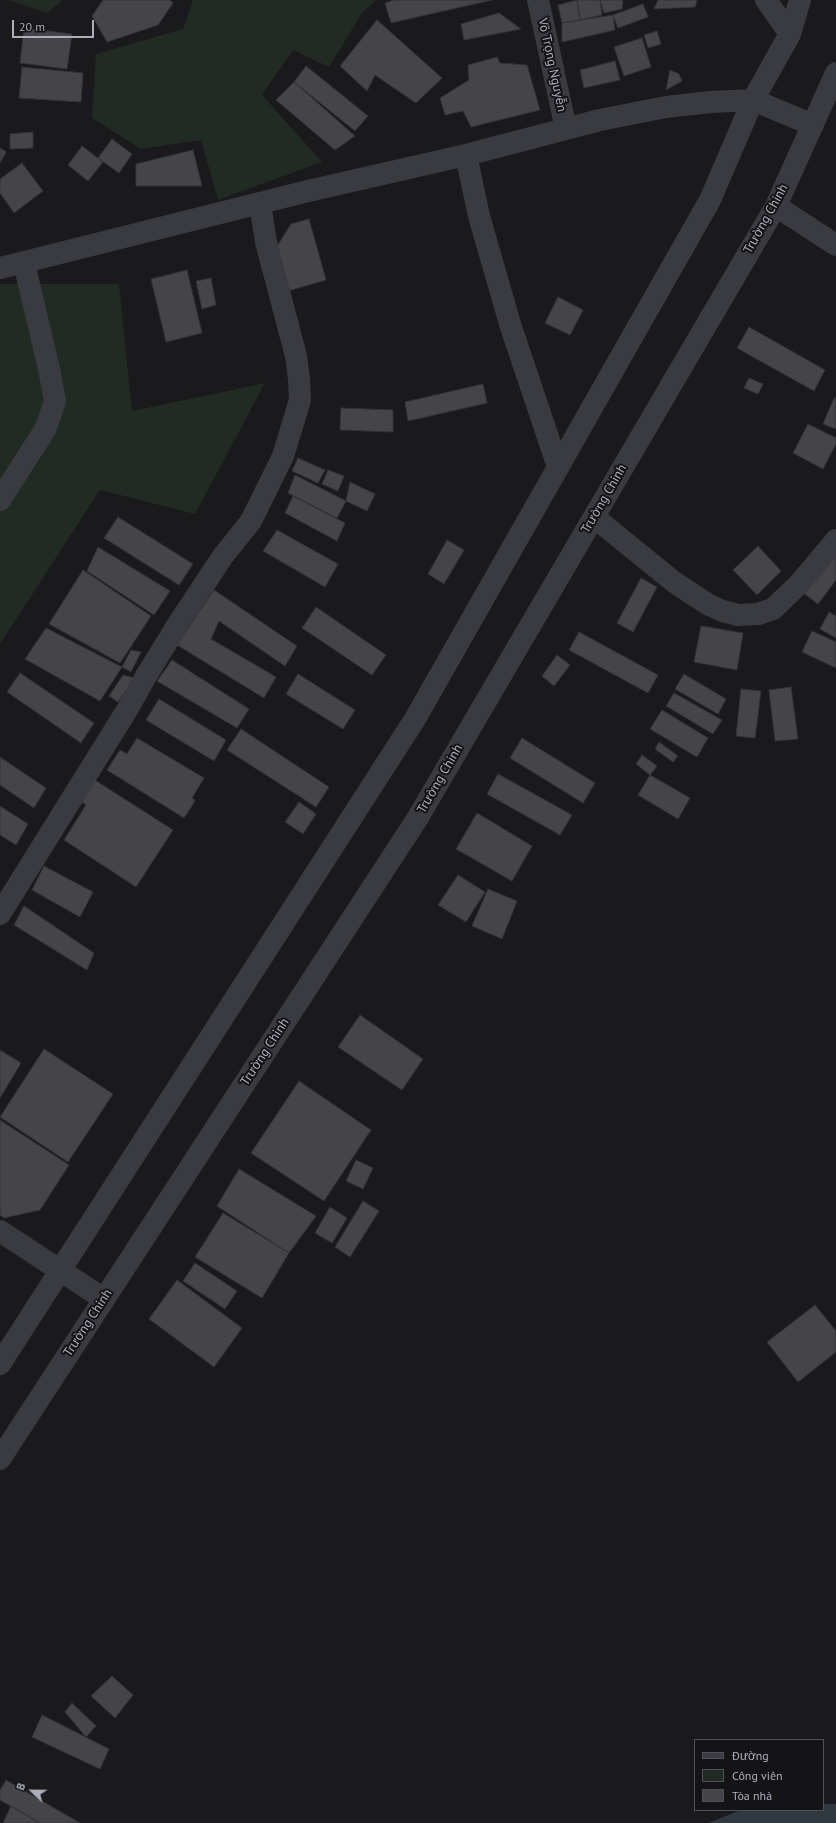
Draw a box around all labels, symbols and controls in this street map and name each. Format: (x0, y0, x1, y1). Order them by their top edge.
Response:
scale bar (14, 12, 96, 38)
street label: Võ Trọng Nguyễn (534, 17, 570, 113)
text: 20 m (19, 19, 45, 34)
street label: Trường Chinh (740, 181, 792, 257)
street label: Trường Chinh (578, 462, 630, 536)
street label: Trường Chinh (414, 742, 466, 816)
street label: Trường Chinh (237, 1015, 293, 1089)
street label: Trường Chinh (60, 1286, 116, 1360)
legend (694, 1739, 824, 1811)
text: Đường (732, 1748, 769, 1763)
text: Công viên (732, 1768, 783, 1783)
north arrow (12, 1771, 52, 1811)
text: B (13, 1781, 29, 1792)
text: Tòa nhà (732, 1788, 772, 1803)

